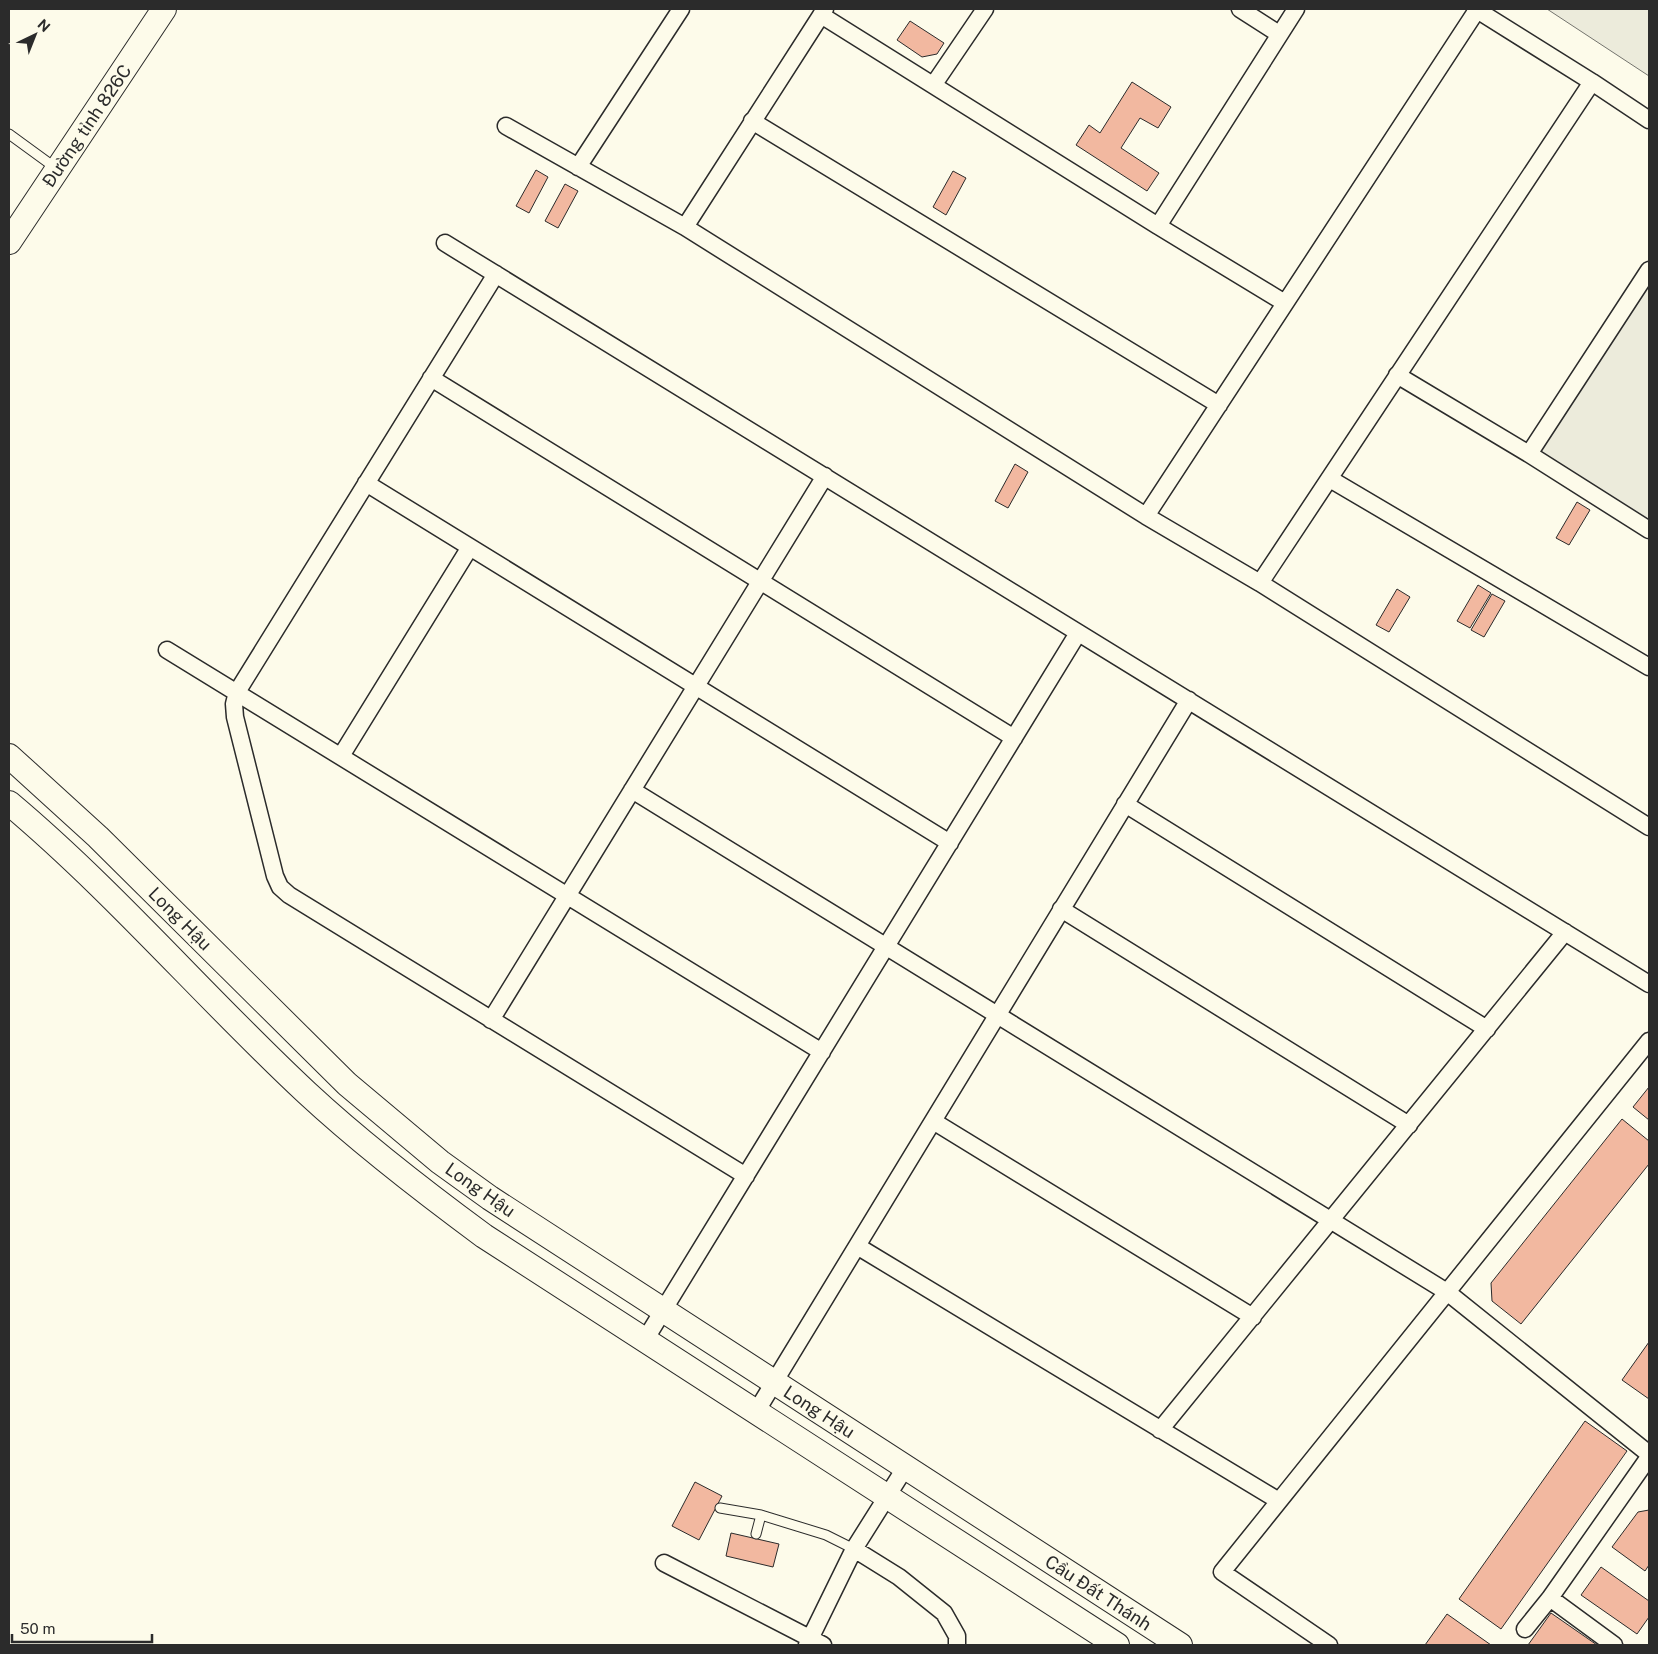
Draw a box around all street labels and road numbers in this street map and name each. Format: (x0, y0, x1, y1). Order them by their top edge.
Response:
street label: Đường tỉnh 826C (38, 60, 135, 191)
street label: Long Hậu (145, 883, 216, 954)
street label: Long Hậu (441, 1158, 519, 1221)
street label: Long Hậu (780, 1381, 859, 1442)
street label: Cầu Đất Thánh (1041, 1550, 1155, 1635)

